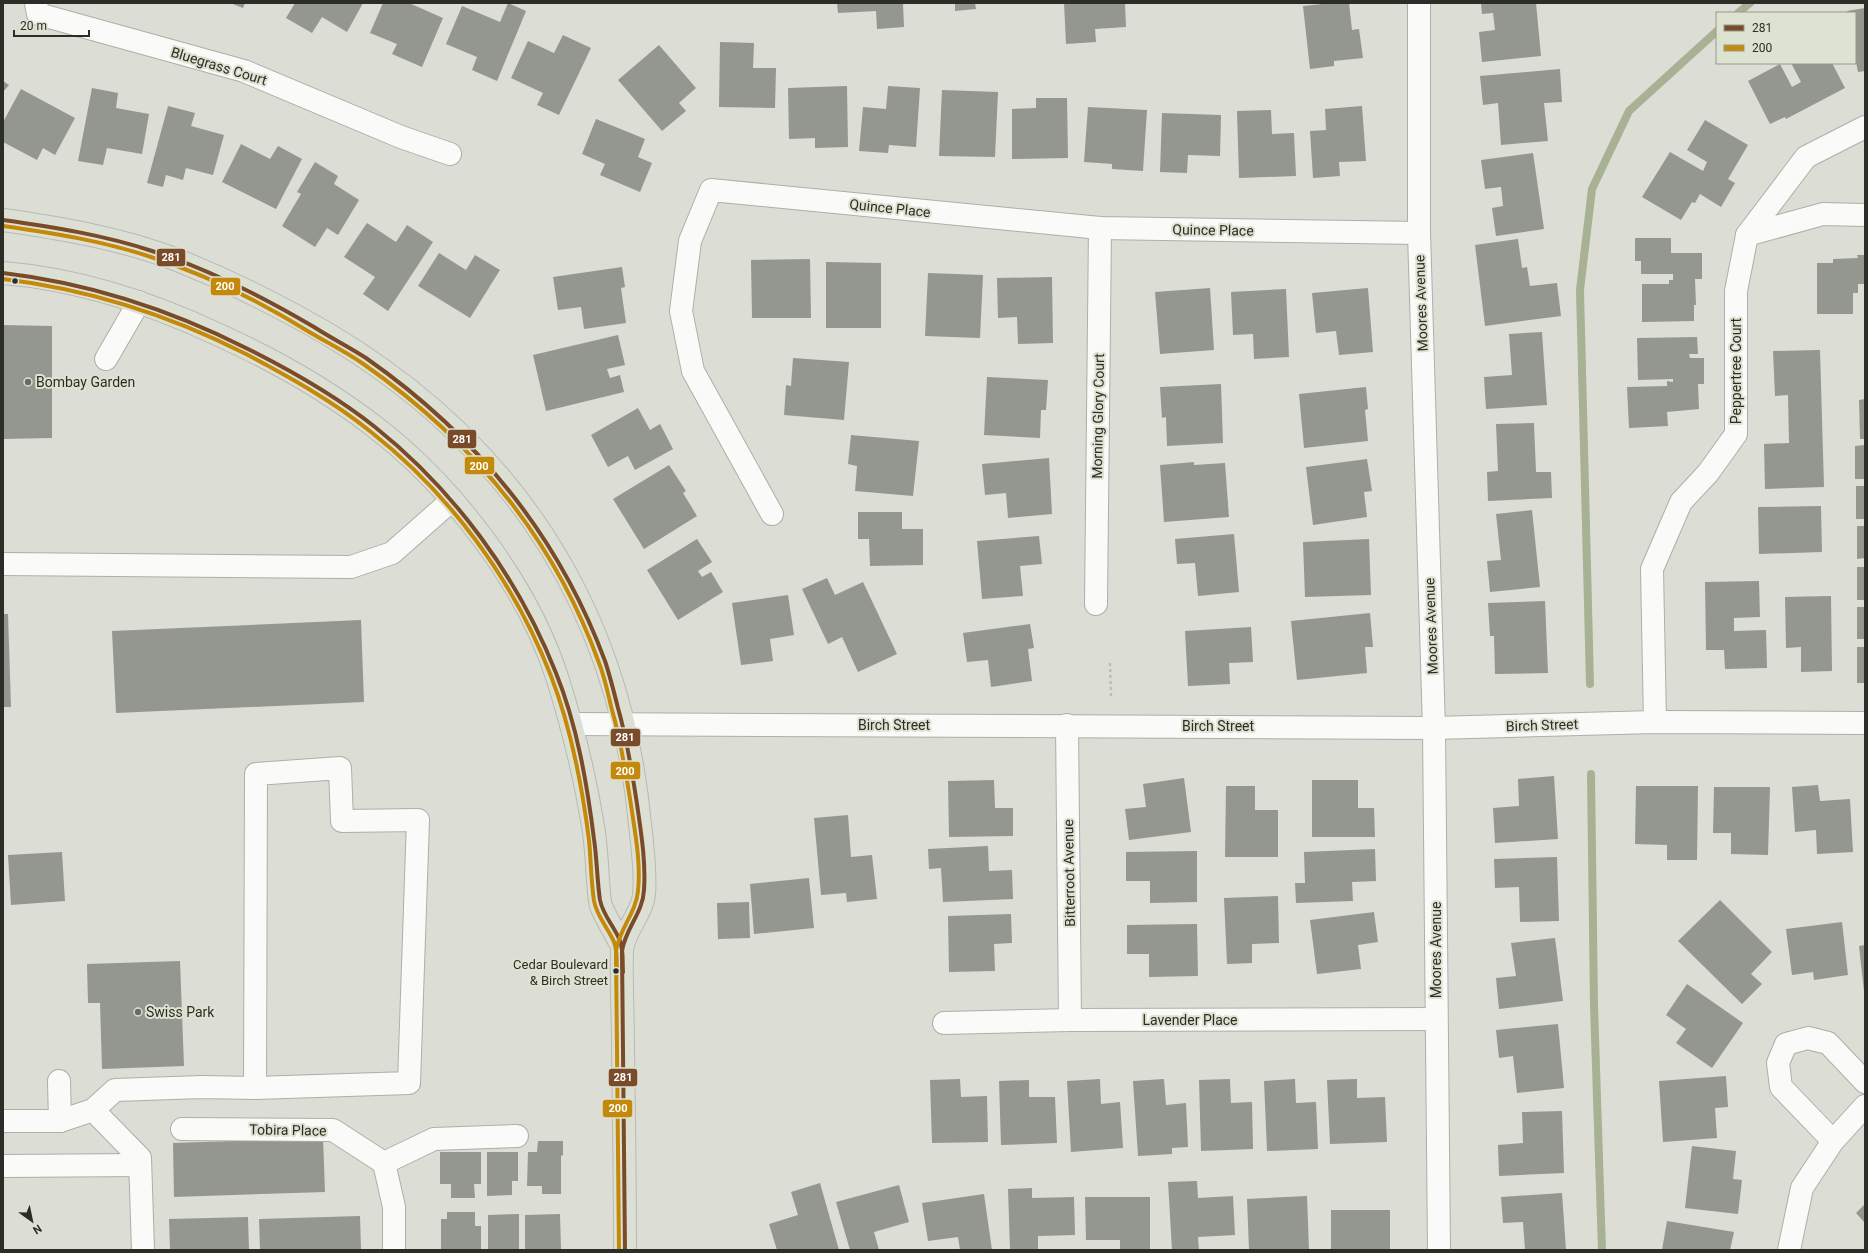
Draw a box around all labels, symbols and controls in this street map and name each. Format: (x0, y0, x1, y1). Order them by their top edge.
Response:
scale bar (14, 12, 89, 38)
legend (1716, 12, 1856, 64)
text: 20 m (20, 19, 47, 33)
text: 281 (1752, 21, 1772, 35)
text: 200 (1752, 41, 1772, 55)
street label: Bluegrass Court (169, 44, 269, 88)
street label: Quince Place (849, 196, 931, 220)
street label: Quince Place (1172, 221, 1254, 239)
line badge: 281 (156, 248, 186, 267)
text: 281 (162, 251, 180, 264)
street label: Moores Avenue (1411, 254, 1431, 352)
unlabelled marker (10, 276, 20, 286)
line badge: 200 (210, 277, 241, 296)
text: 200 (216, 280, 234, 293)
street label: Peppertree Court (1728, 317, 1744, 424)
street label: Morning Glory Court (1089, 353, 1107, 479)
place label: Bombay Garden (36, 374, 135, 390)
marker: Bombay Garden (23, 377, 33, 387)
line badge: 281 (447, 429, 477, 449)
text: 281 (453, 433, 471, 446)
line badge: 200 (464, 456, 495, 475)
text: 200 (470, 460, 488, 473)
street label: Moores Avenue (1421, 577, 1441, 675)
street label: Birch Street (1506, 716, 1579, 734)
street label: Birch Street (858, 717, 931, 733)
street label: Birch Street (1182, 718, 1255, 734)
line badge: 281 (610, 728, 641, 747)
text: 281 (616, 731, 634, 744)
line badge: 200 (610, 761, 641, 780)
text: 200 (616, 765, 634, 778)
street label: Bitterroot Avenue (1060, 819, 1078, 927)
street label: Moores Avenue (1428, 902, 1444, 998)
place label: Cedar Boulevard & Birch Street (513, 957, 608, 988)
marker: Cedar Boulevard & Birch Street (611, 966, 621, 976)
place label: Swiss Park (146, 1004, 215, 1020)
marker: Swiss Park (133, 1007, 143, 1017)
street label: Lavender Place (1142, 1012, 1238, 1028)
line badge: 281 (608, 1068, 638, 1087)
text: 281 (614, 1071, 632, 1084)
line badge: 200 (602, 1099, 633, 1118)
text: 200 (609, 1102, 627, 1115)
street label: Tobira Place (249, 1121, 327, 1139)
north arrow (12, 1201, 52, 1241)
text: N (30, 1221, 44, 1237)

